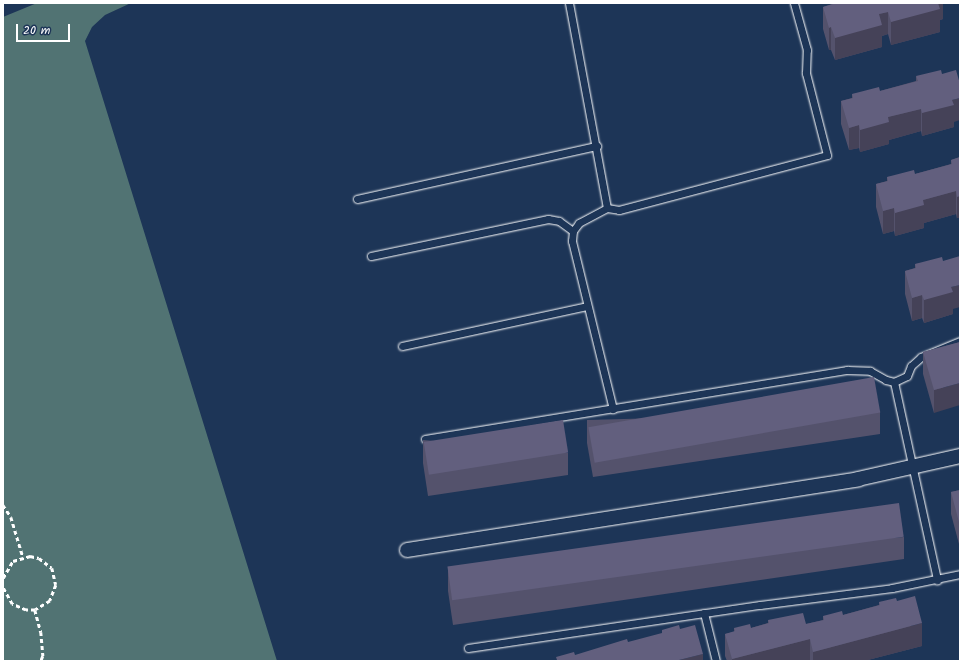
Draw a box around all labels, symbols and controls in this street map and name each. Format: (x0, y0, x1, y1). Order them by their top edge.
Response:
scale bar (18, 16, 72, 42)
text: 20 m (23, 21, 50, 40)

